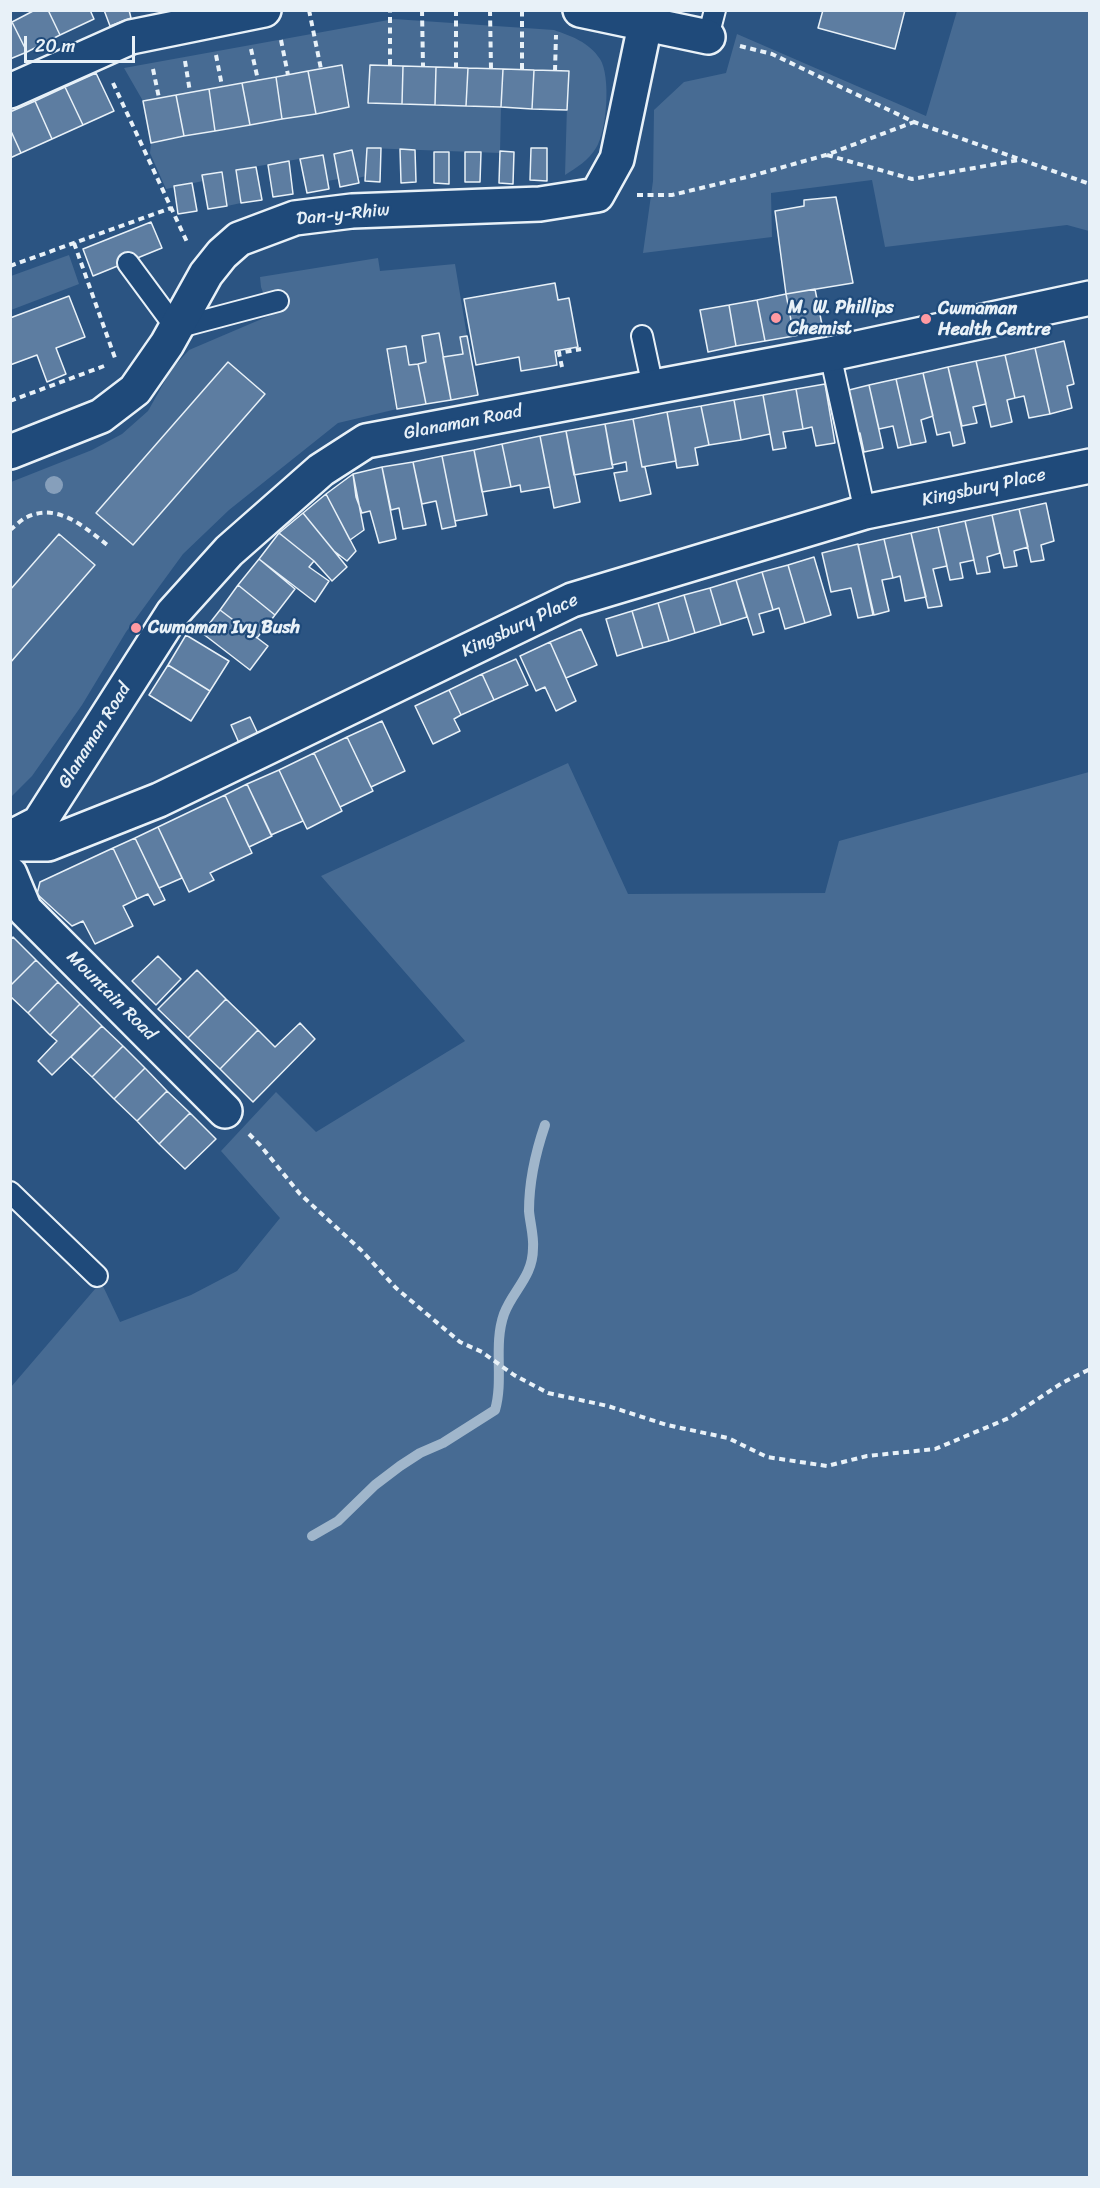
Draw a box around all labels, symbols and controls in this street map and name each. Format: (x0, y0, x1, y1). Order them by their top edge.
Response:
scale bar (27, 24, 138, 62)
text: 20 m (35, 30, 75, 62)
street label: Dan-y-Rhiw (295, 199, 391, 231)
place label: M. W. Phillips Chemist (788, 297, 894, 340)
place label: Cwmaman Health Centre (938, 298, 1051, 340)
marker: M. W. Phillips Chemist (769, 311, 783, 325)
marker: Cwmaman Health Centre (919, 312, 933, 326)
street label: Glanaman Road (402, 401, 524, 445)
street label: Kingsbury Place (920, 464, 1048, 512)
street label: Kingsbury Place (458, 590, 582, 662)
place label: Cwmaman Ivy Bush (148, 617, 300, 639)
marker: Cwmaman Ivy Bush (129, 621, 143, 635)
street label: Glanaman Road (54, 679, 136, 793)
street label: Mountain Road (62, 947, 160, 1045)

